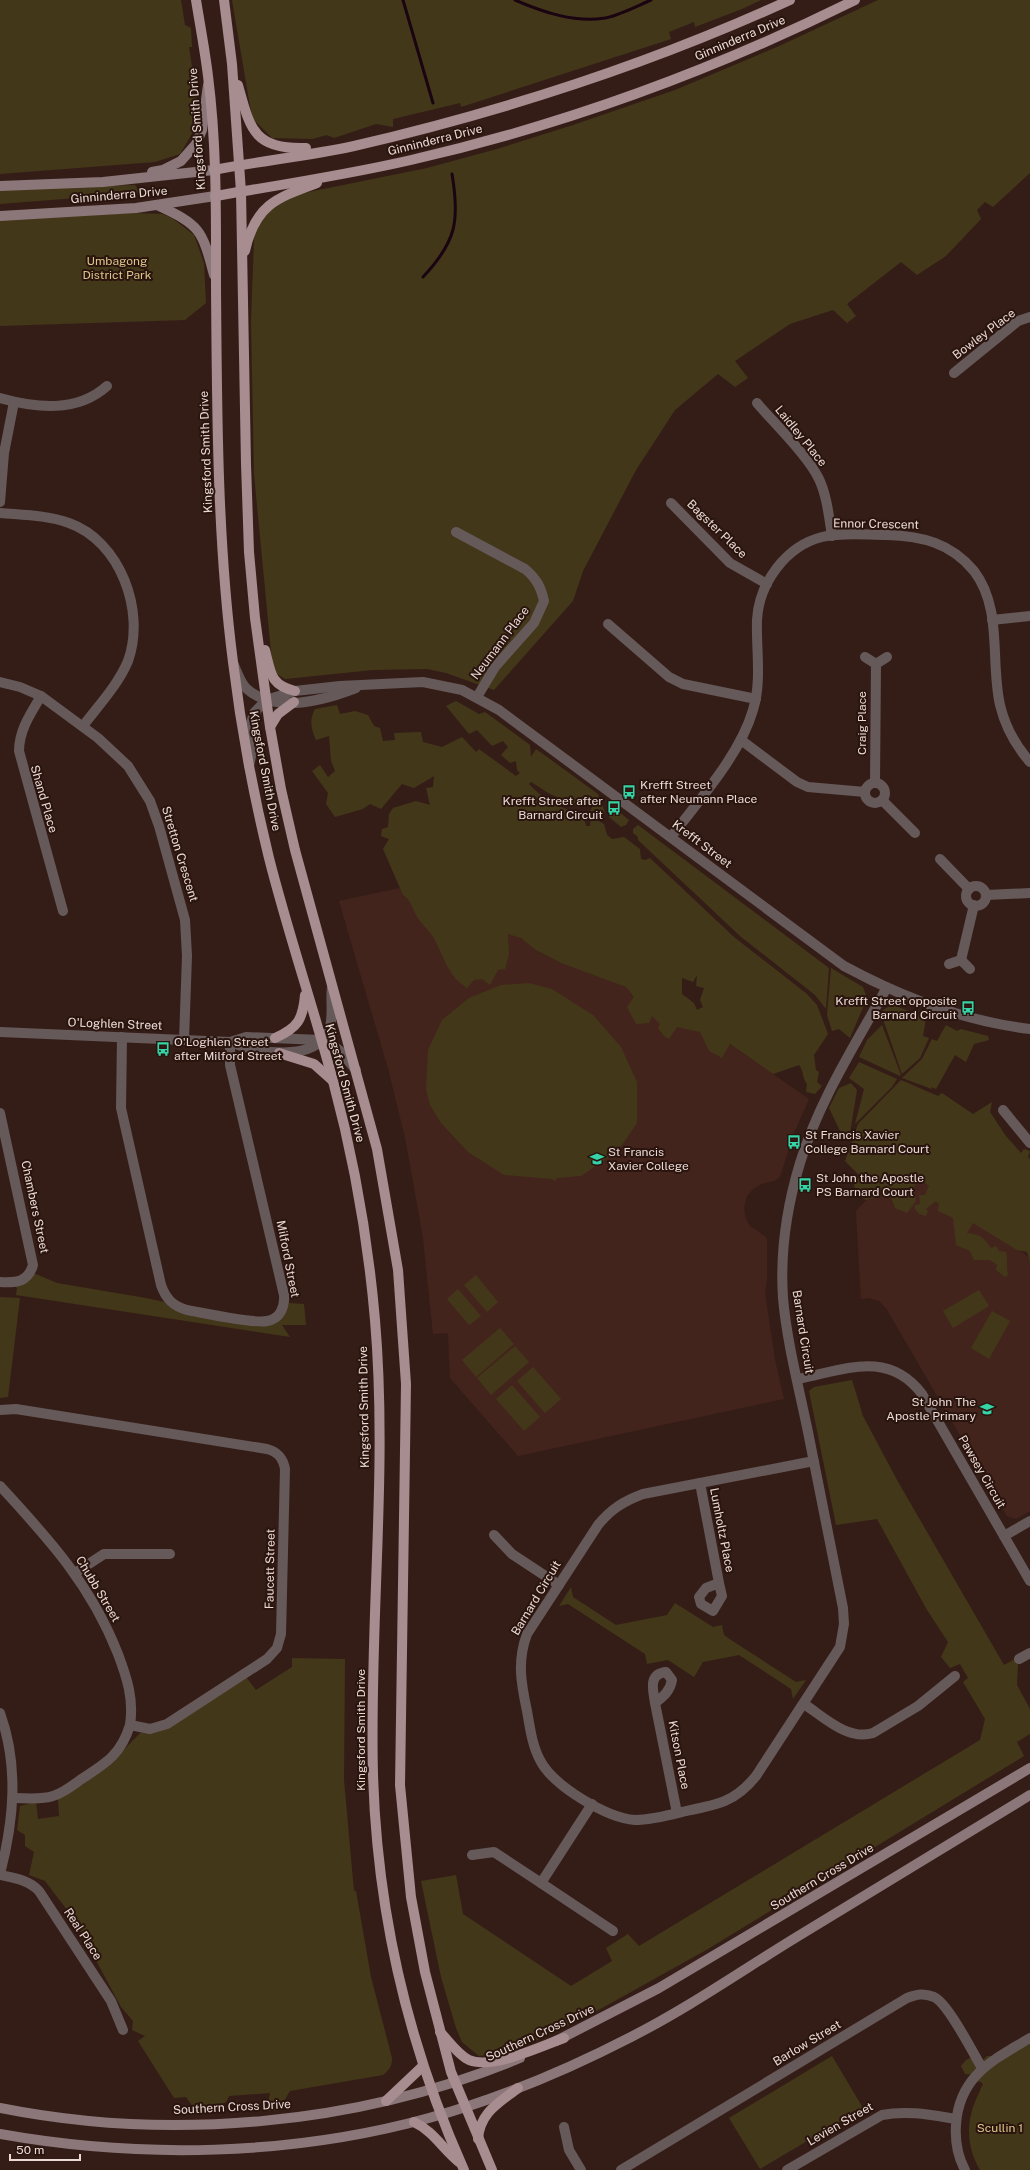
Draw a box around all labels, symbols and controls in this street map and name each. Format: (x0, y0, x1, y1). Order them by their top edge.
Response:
street label: Ginninderra Drive (693, 13, 788, 63)
street label: Kingsford Smith Drive (186, 67, 208, 190)
street label: Ginninderra Drive (386, 121, 484, 159)
street label: Ginninderra Drive (70, 184, 168, 206)
park label: Umbagong District Park (83, 254, 152, 282)
street label: Bowley Place (950, 306, 1018, 362)
street label: Kingsford Smith Drive (197, 390, 215, 513)
street label: Laidley Place (772, 403, 830, 469)
street label: Bagster Place (684, 497, 750, 561)
street label: Ennor Crescent (833, 516, 919, 532)
street label: Neumann Place (468, 604, 532, 682)
street label: Craig Place (855, 691, 869, 755)
street label: Kingsford Smith Drive (246, 710, 284, 833)
street label: Shand Place (28, 764, 60, 835)
place label: Krefft Street after Neumann Place (640, 778, 758, 806)
bus stop icon: Krefft Street after Neumann Place (621, 784, 637, 800)
place label: Krefft Street after Barnard Circuit (502, 794, 603, 822)
bus stop icon: Krefft Street after Barnard Circuit (606, 800, 622, 816)
street label: Stretton Crescent (159, 805, 201, 904)
street label: Krefft Street (670, 817, 735, 871)
place label: Krefft Street opposite Barnard Circuit (835, 994, 957, 1022)
bus stop icon: Krefft Street opposite Barnard Circuit (960, 1000, 976, 1016)
street label: O'Loghlen Street (67, 1015, 163, 1033)
street label: Kingsford Smith Drive (322, 1022, 368, 1144)
place label: O'Loghlen Street after Milford Street (174, 1035, 282, 1063)
bus stop icon: O'Loghlen Street after Milford Street (155, 1041, 171, 1057)
place label: St Francis Xavier College Barnard Court (805, 1128, 930, 1156)
bus stop icon: St Francis Xavier College Barnard Court (786, 1134, 802, 1150)
place label: St Francis Xavier College (608, 1145, 689, 1173)
school or university icon: St Francis Xavier College (589, 1151, 605, 1167)
street label: Chambers Street (18, 1159, 52, 1255)
place label: St John the Apostle PS Barnard Court (816, 1171, 924, 1199)
bus stop icon: St John the Apostle PS Barnard Court (797, 1177, 813, 1193)
street label: Milford Street (274, 1219, 302, 1299)
street label: Barnard Circuit (789, 1289, 817, 1375)
street label: Kingsford Smith Drive (356, 1346, 372, 1468)
place label: St John The Apostle Primary (886, 1395, 977, 1423)
school or university icon: St John The Apostle Primary (979, 1401, 995, 1417)
street label: Pawsey Circuit (955, 1433, 1009, 1511)
street label: Lumholtz Place (707, 1487, 737, 1574)
street label: Faucett Street (262, 1528, 278, 1609)
street label: Chubb Street (73, 1553, 123, 1625)
street label: Barnard Circuit (508, 1558, 564, 1638)
street label: Kingsford Smith Drive (354, 1669, 368, 1791)
street label: Kitson Place (665, 1719, 693, 1791)
street label: Southern Cross Drive (768, 1841, 876, 1913)
street label: Real Place (61, 1905, 105, 1963)
street label: Southern Cross Drive (484, 2002, 597, 2064)
street label: Barlow Street (771, 2017, 844, 2069)
street label: Southern Cross Drive (173, 2097, 291, 2117)
street label: Levien Street (804, 2099, 876, 2149)
park label: Scullin 1 (977, 2121, 1023, 2135)
scale bar (10, 2136, 80, 2162)
text: 50 m (16, 2143, 44, 2157)

